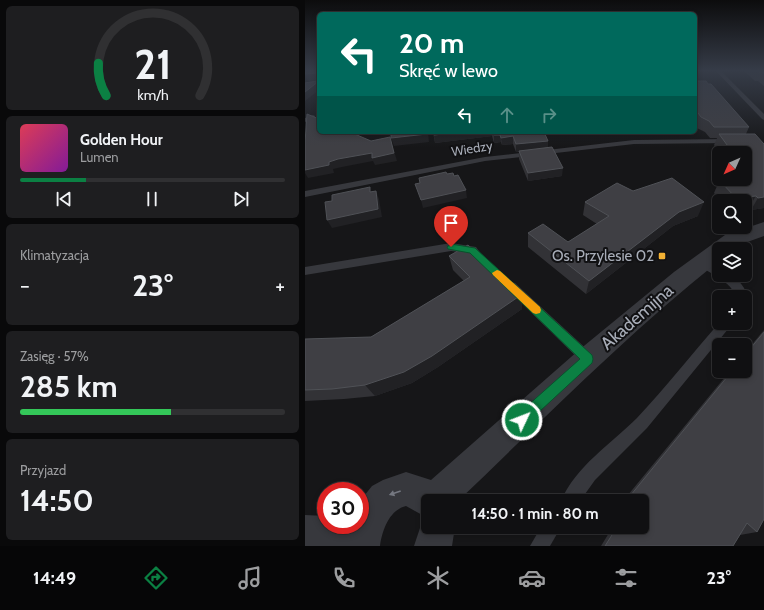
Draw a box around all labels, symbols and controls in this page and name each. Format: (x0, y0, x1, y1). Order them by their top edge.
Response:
text: 20 m (399, 26, 464, 60)
icon: left (333, 28, 385, 80)
text: 21 (134, 39, 171, 89)
text: Skręć w lewo (399, 60, 498, 82)
text: km/h (137, 86, 168, 104)
icon: left (454, 104, 476, 126)
icon: ahead (496, 104, 518, 126)
icon: right (538, 104, 560, 126)
text: Golden Hour (80, 131, 163, 149)
street label: Wiedzy (450, 137, 494, 159)
north arrow (712, 146, 752, 186)
map controls (712, 146, 752, 378)
text: Lumen (80, 149, 119, 165)
icon: previous (53, 188, 75, 210)
icon: pause (141, 188, 163, 210)
icon: next (230, 188, 252, 210)
button: search (712, 194, 752, 234)
pin (434, 206, 468, 247)
icon: arrive (440, 212, 462, 234)
button: layers (712, 242, 752, 282)
text: Klimatyzacja (20, 247, 89, 263)
place label: Os. Przylesie 02 (552, 247, 654, 265)
marker: Os. Przylesie 02 (657, 251, 667, 261)
text: 23° (132, 267, 173, 304)
text: − (20, 272, 30, 299)
text: + (275, 272, 285, 299)
street label: Akademijna (596, 279, 678, 355)
button: + (712, 290, 752, 330)
button: − (712, 338, 752, 378)
text: Zasięg · 57% (20, 348, 89, 364)
text: 285 km (20, 368, 117, 405)
position arrow (501, 399, 543, 441)
text: Przyjazd (20, 462, 66, 478)
text: 14:50 (20, 482, 94, 519)
speed limit sign: 30 (317, 482, 369, 534)
one-way arrow (389, 491, 401, 497)
text: 14:50 · 1 min · 80 m (471, 505, 599, 523)
icon: directions (142, 564, 170, 592)
icon: music (236, 564, 264, 592)
icon: phone (330, 564, 358, 592)
icon: climate (424, 564, 452, 592)
icon: car (518, 564, 546, 592)
icon: filters (612, 564, 640, 592)
text: 14:49 (33, 567, 76, 589)
text: 23° (706, 567, 731, 589)

